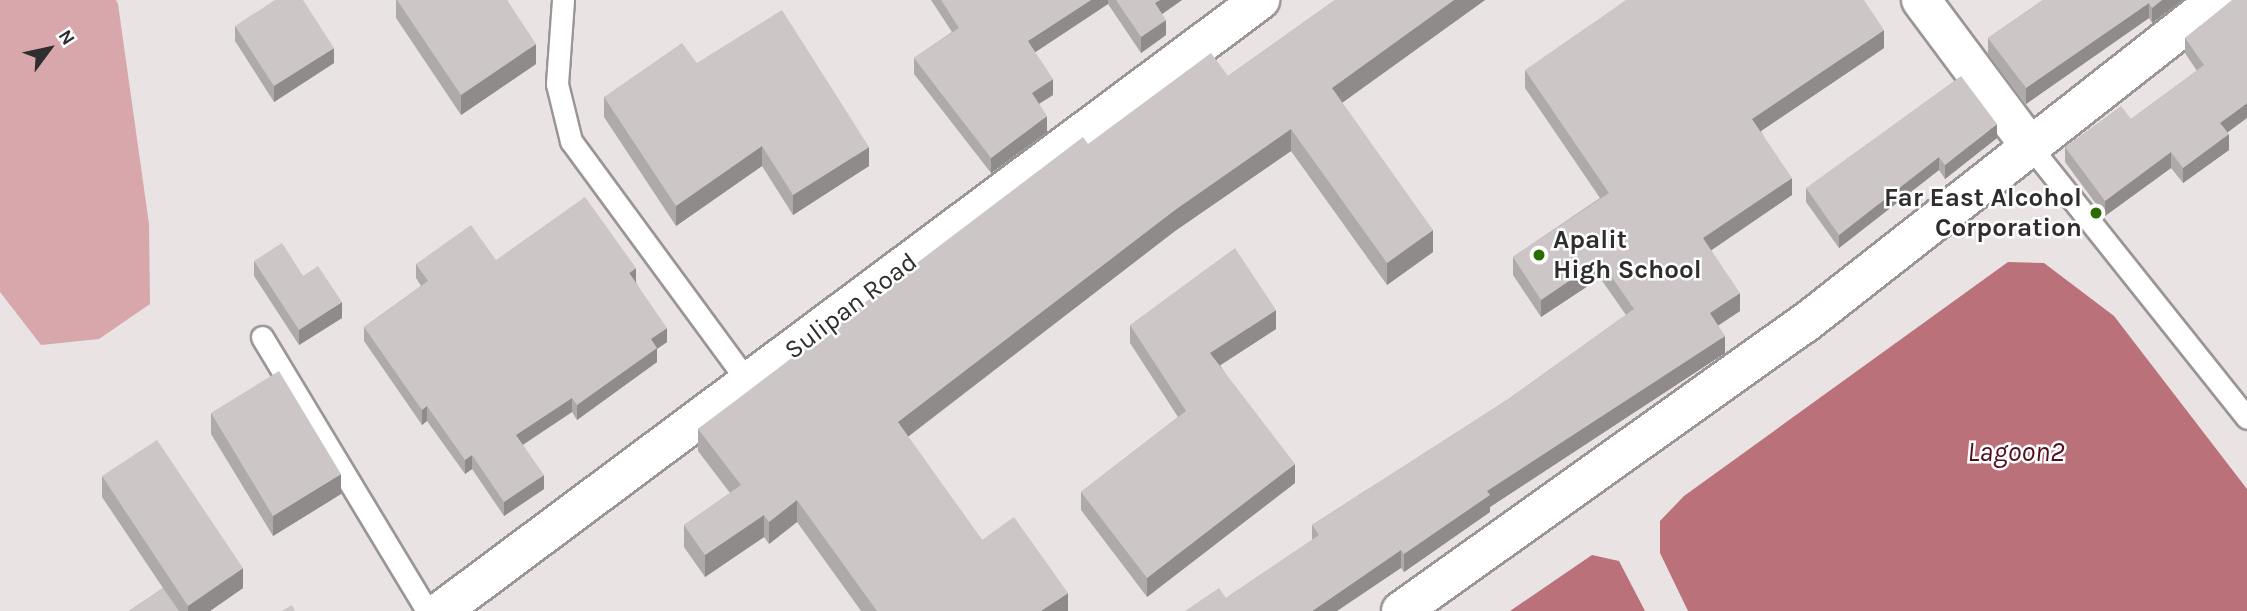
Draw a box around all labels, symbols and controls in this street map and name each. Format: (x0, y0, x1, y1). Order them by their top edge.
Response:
north arrow (14, 14, 84, 84)
text: N (54, 26, 80, 49)
place label: Far East Alcohol Corporation (1884, 182, 2082, 244)
marker: Far East Alcohol Corporation (2088, 205, 2104, 221)
place label: Apalit High School (1553, 224, 1702, 286)
street label: Sulipan Road (779, 246, 923, 366)
marker: Apalit High School (1531, 247, 1547, 263)
water label: Lagoon2 (1967, 435, 2065, 469)

